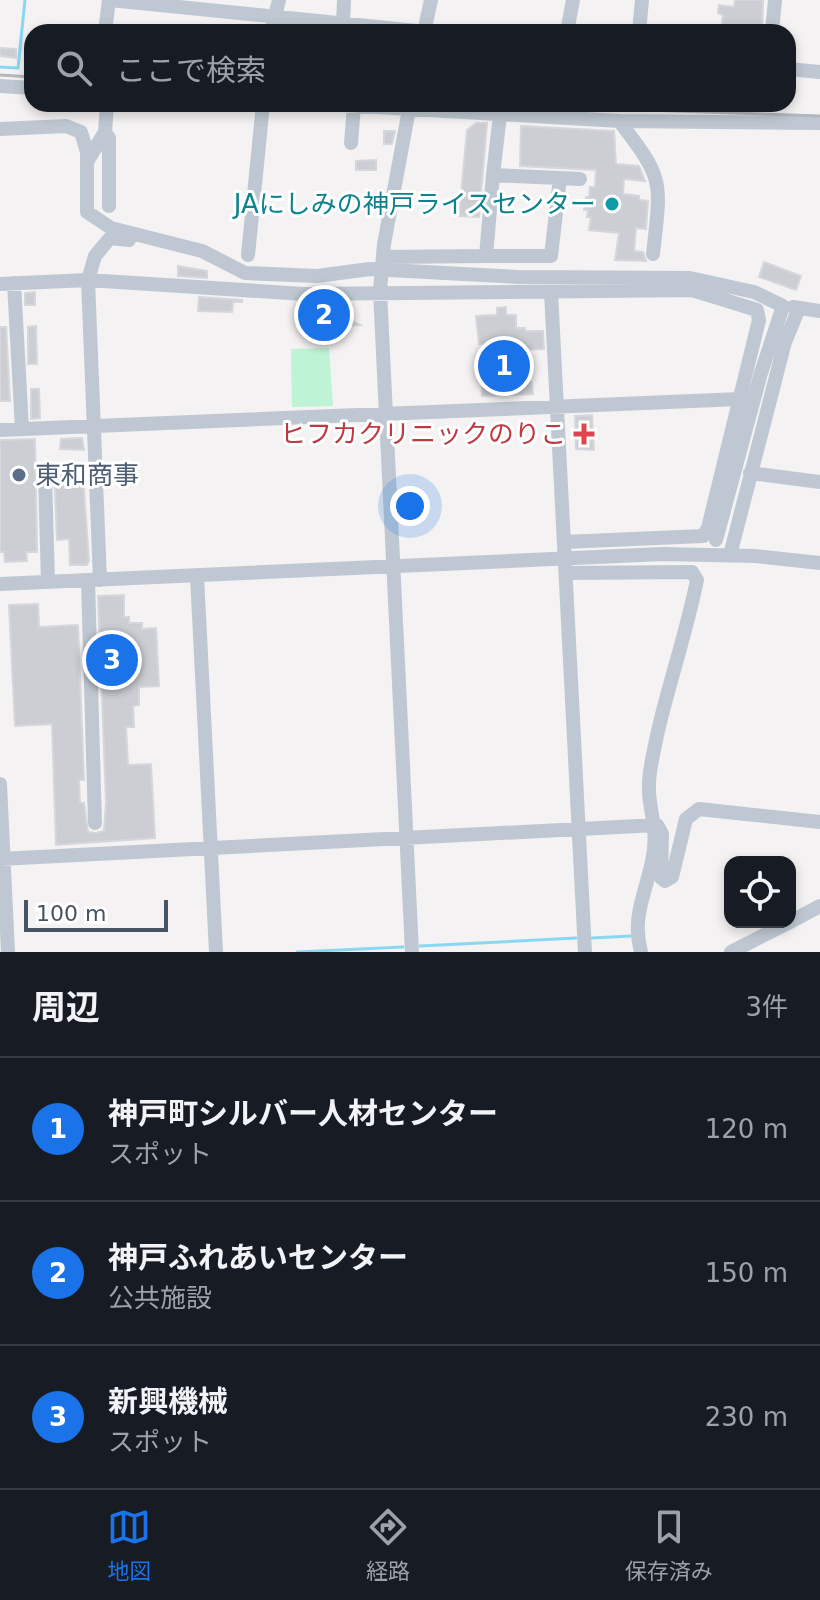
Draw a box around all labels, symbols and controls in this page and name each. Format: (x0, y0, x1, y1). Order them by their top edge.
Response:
search box (24, 24, 796, 112)
icon: search (52, 46, 96, 90)
text: ここで検索 (116, 53, 266, 88)
place label: JAにしみの神戸ライスセンター (232, 189, 596, 219)
marker: JAにしみの神戸ライスセンター (603, 195, 621, 213)
pin: 2 (298, 285, 350, 345)
pin: 1 (478, 336, 530, 396)
place label: ヒフカクリニックのりこ (280, 419, 566, 449)
marker: ヒフカクリニックのりこ (573, 423, 595, 445)
place label: 東和商事 (35, 460, 139, 490)
marker: 東和商事 (10, 466, 28, 484)
your location (390, 486, 430, 526)
pin: 3 (86, 630, 138, 690)
map controls (724, 856, 796, 928)
button: locate (724, 856, 796, 928)
scale bar (24, 896, 168, 932)
text: 100 m (36, 901, 106, 926)
text: 周辺 (32, 987, 100, 1027)
text: 3件 (745, 992, 788, 1022)
text: 神戸町シルバー人材センター (108, 1096, 498, 1131)
text: 1 (49, 1114, 67, 1144)
text: 120 m (705, 1114, 788, 1144)
text: スポット (108, 1139, 212, 1169)
text: 神戸ふれあいセンター (108, 1240, 408, 1275)
text: 2 (49, 1258, 67, 1288)
text: 150 m (705, 1258, 788, 1288)
text: 公共施設 (108, 1283, 212, 1313)
text: 新興機械 (108, 1384, 228, 1419)
text: 3 (49, 1402, 67, 1432)
text: 230 m (705, 1402, 788, 1432)
text: スポット (108, 1427, 212, 1457)
tab: 地図 (107, 1505, 151, 1585)
tab: 経路 (366, 1505, 410, 1585)
tab: 保存済み (625, 1505, 713, 1585)

